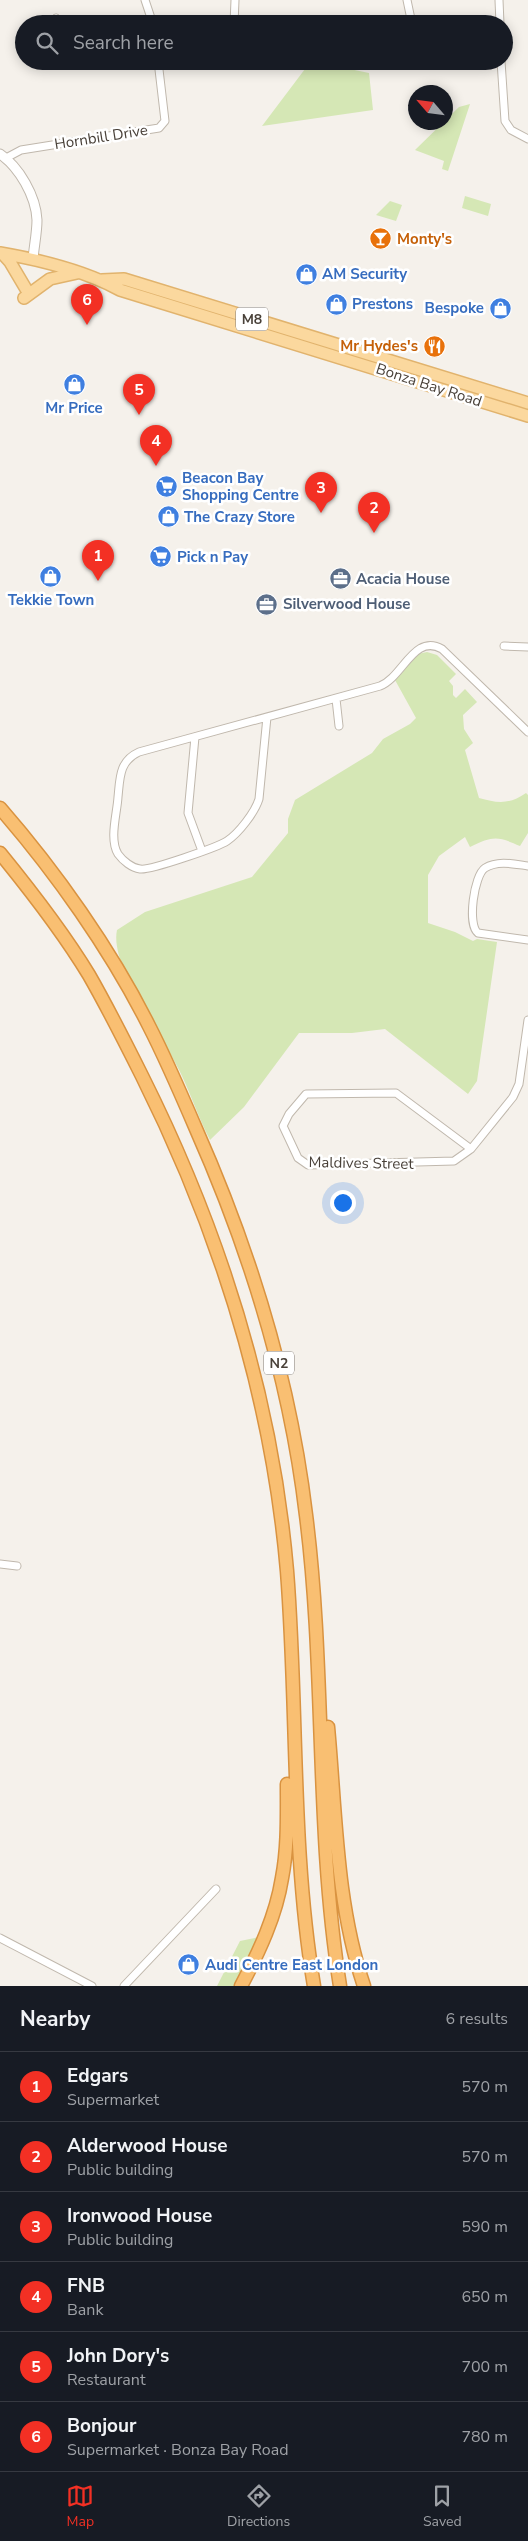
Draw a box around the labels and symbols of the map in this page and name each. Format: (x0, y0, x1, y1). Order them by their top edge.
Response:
north arrow (408, 85, 453, 130)
street label: Hornbill Drive (53, 120, 149, 154)
bar icon: Monty's (369, 227, 393, 251)
place label: Monty's (397, 229, 452, 249)
shop icon: AM Security (294, 262, 318, 286)
place label: AM Security (322, 264, 407, 284)
pin: 6 (71, 284, 103, 325)
shop icon: Prestons (324, 292, 348, 316)
place label: Prestons (352, 294, 413, 314)
shop icon: Bespoke (488, 296, 512, 320)
place label: Bespoke (425, 298, 484, 318)
road number: M8 (236, 308, 268, 330)
restaurant icon: Mr Hydes's (422, 334, 446, 358)
place label: Mr Hydes's (340, 336, 418, 356)
street label: Bonza Bay Road (374, 358, 484, 412)
shop icon: Mr Price (62, 373, 86, 397)
pin: 5 (123, 374, 155, 415)
place label: Mr Price (45, 398, 103, 418)
pin: 4 (140, 425, 172, 466)
place label: Beacon Bay Shopping Centre (182, 468, 299, 505)
pin: 3 (305, 472, 337, 513)
supermarket icon: Beacon Bay Shopping Centre (154, 475, 178, 499)
pin: 2 (358, 492, 390, 533)
shop icon: The Crazy Store (156, 505, 180, 529)
place label: The Crazy Store (184, 507, 295, 527)
pin: 1 (82, 540, 114, 581)
supermarket icon: Pick n Pay (149, 545, 173, 569)
place label: Pick n Pay (177, 547, 248, 567)
shop icon: Tekkie Town (39, 565, 63, 589)
office icon: Acacia House (328, 567, 352, 591)
place label: Acacia House (356, 569, 450, 589)
place label: Tekkie Town (8, 590, 94, 610)
office icon: Silverwood House (255, 592, 279, 616)
place label: Silverwood House (283, 594, 410, 614)
street label: Maldives Street (308, 1152, 414, 1174)
your location (330, 1190, 356, 1216)
road number: N2 (264, 1352, 294, 1375)
shop icon: Audi Centre East London (177, 1953, 201, 1977)
place label: Audi Centre East London (205, 1955, 378, 1975)

